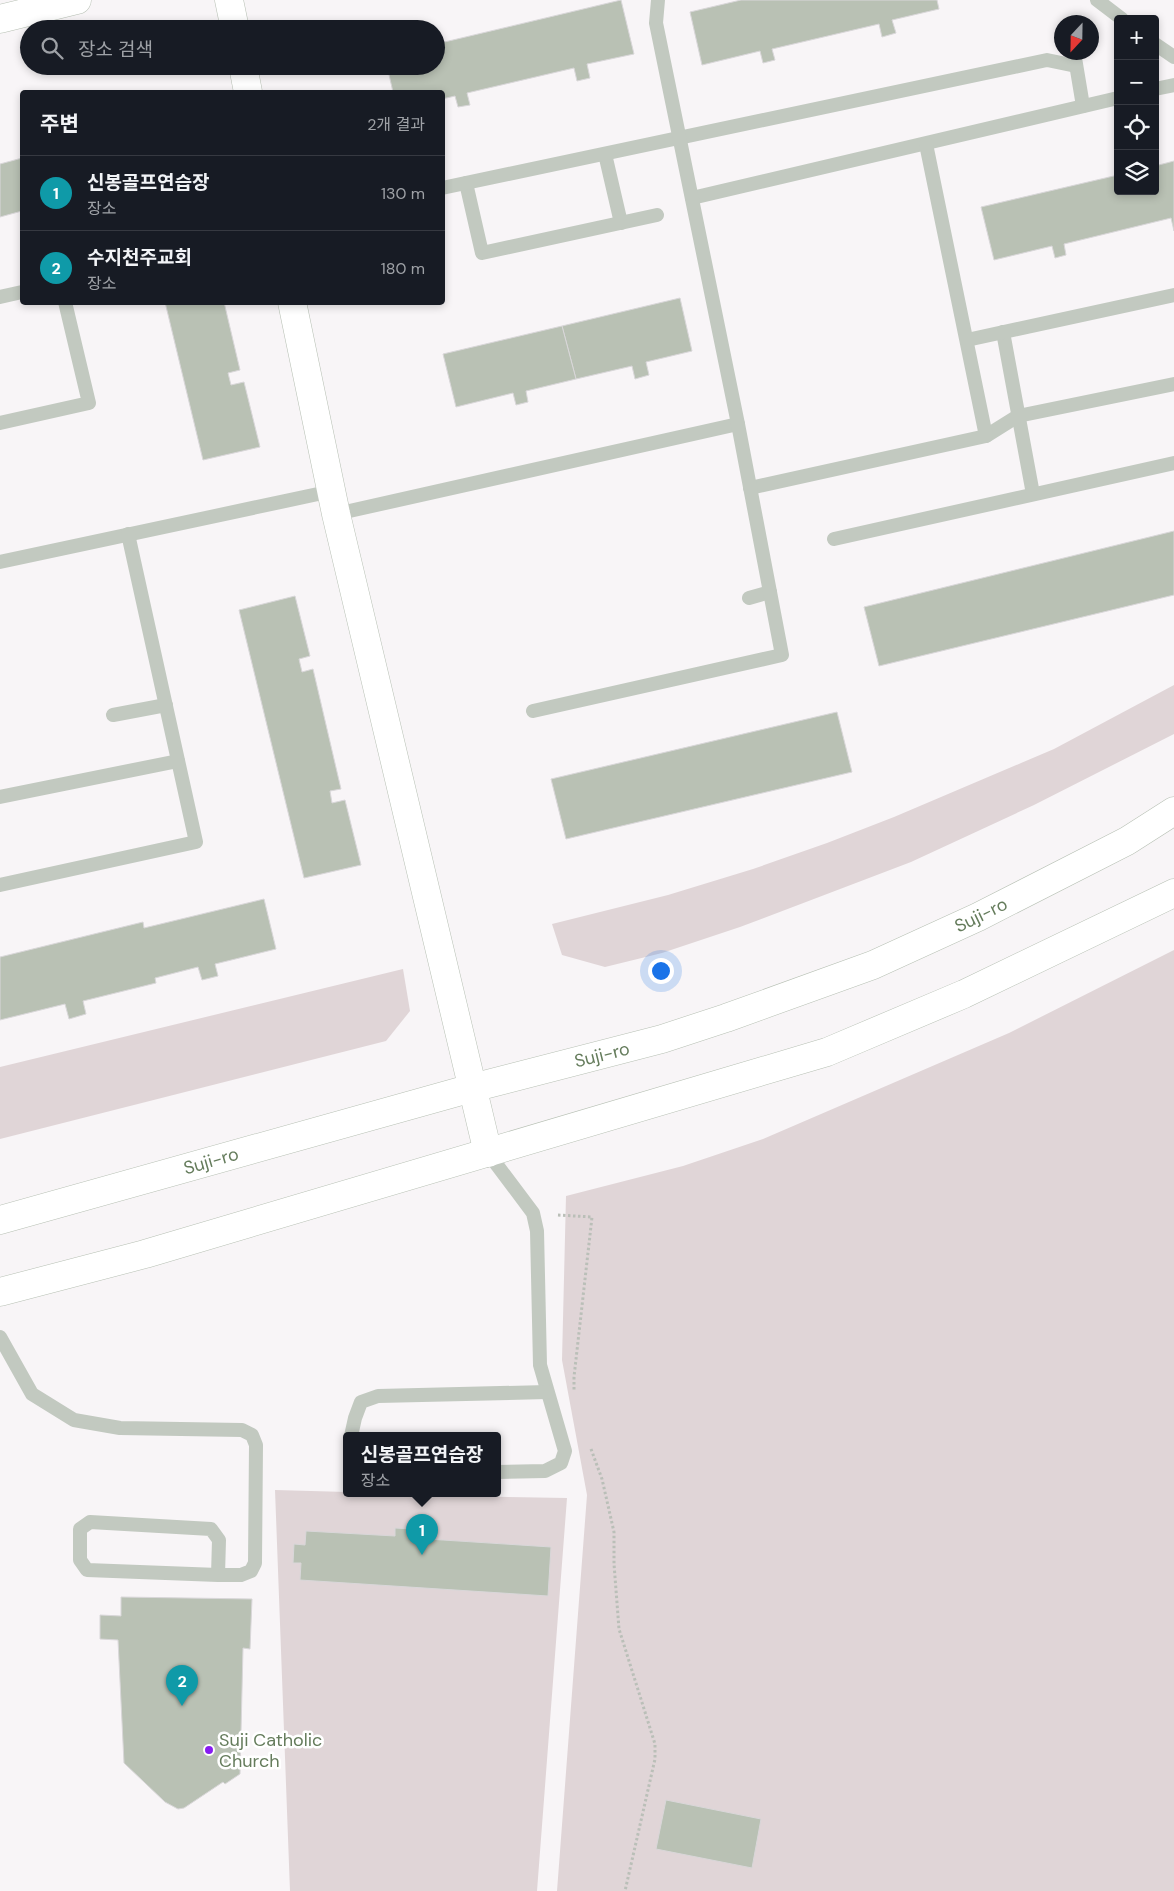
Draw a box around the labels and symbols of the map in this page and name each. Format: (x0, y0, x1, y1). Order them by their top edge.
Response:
north arrow (1054, 15, 1099, 60)
street label: Suji-ro (950, 892, 1012, 938)
your location (648, 958, 674, 984)
street label: Suji-ro (572, 1037, 632, 1073)
street label: Suji-ro (181, 1142, 241, 1180)
pin: 1 (406, 1514, 438, 1555)
pin: 2 (166, 1665, 198, 1706)
place label: Suji Catholic Church (219, 1728, 322, 1773)
marker: Suji Catholic Church (203, 1744, 215, 1756)

